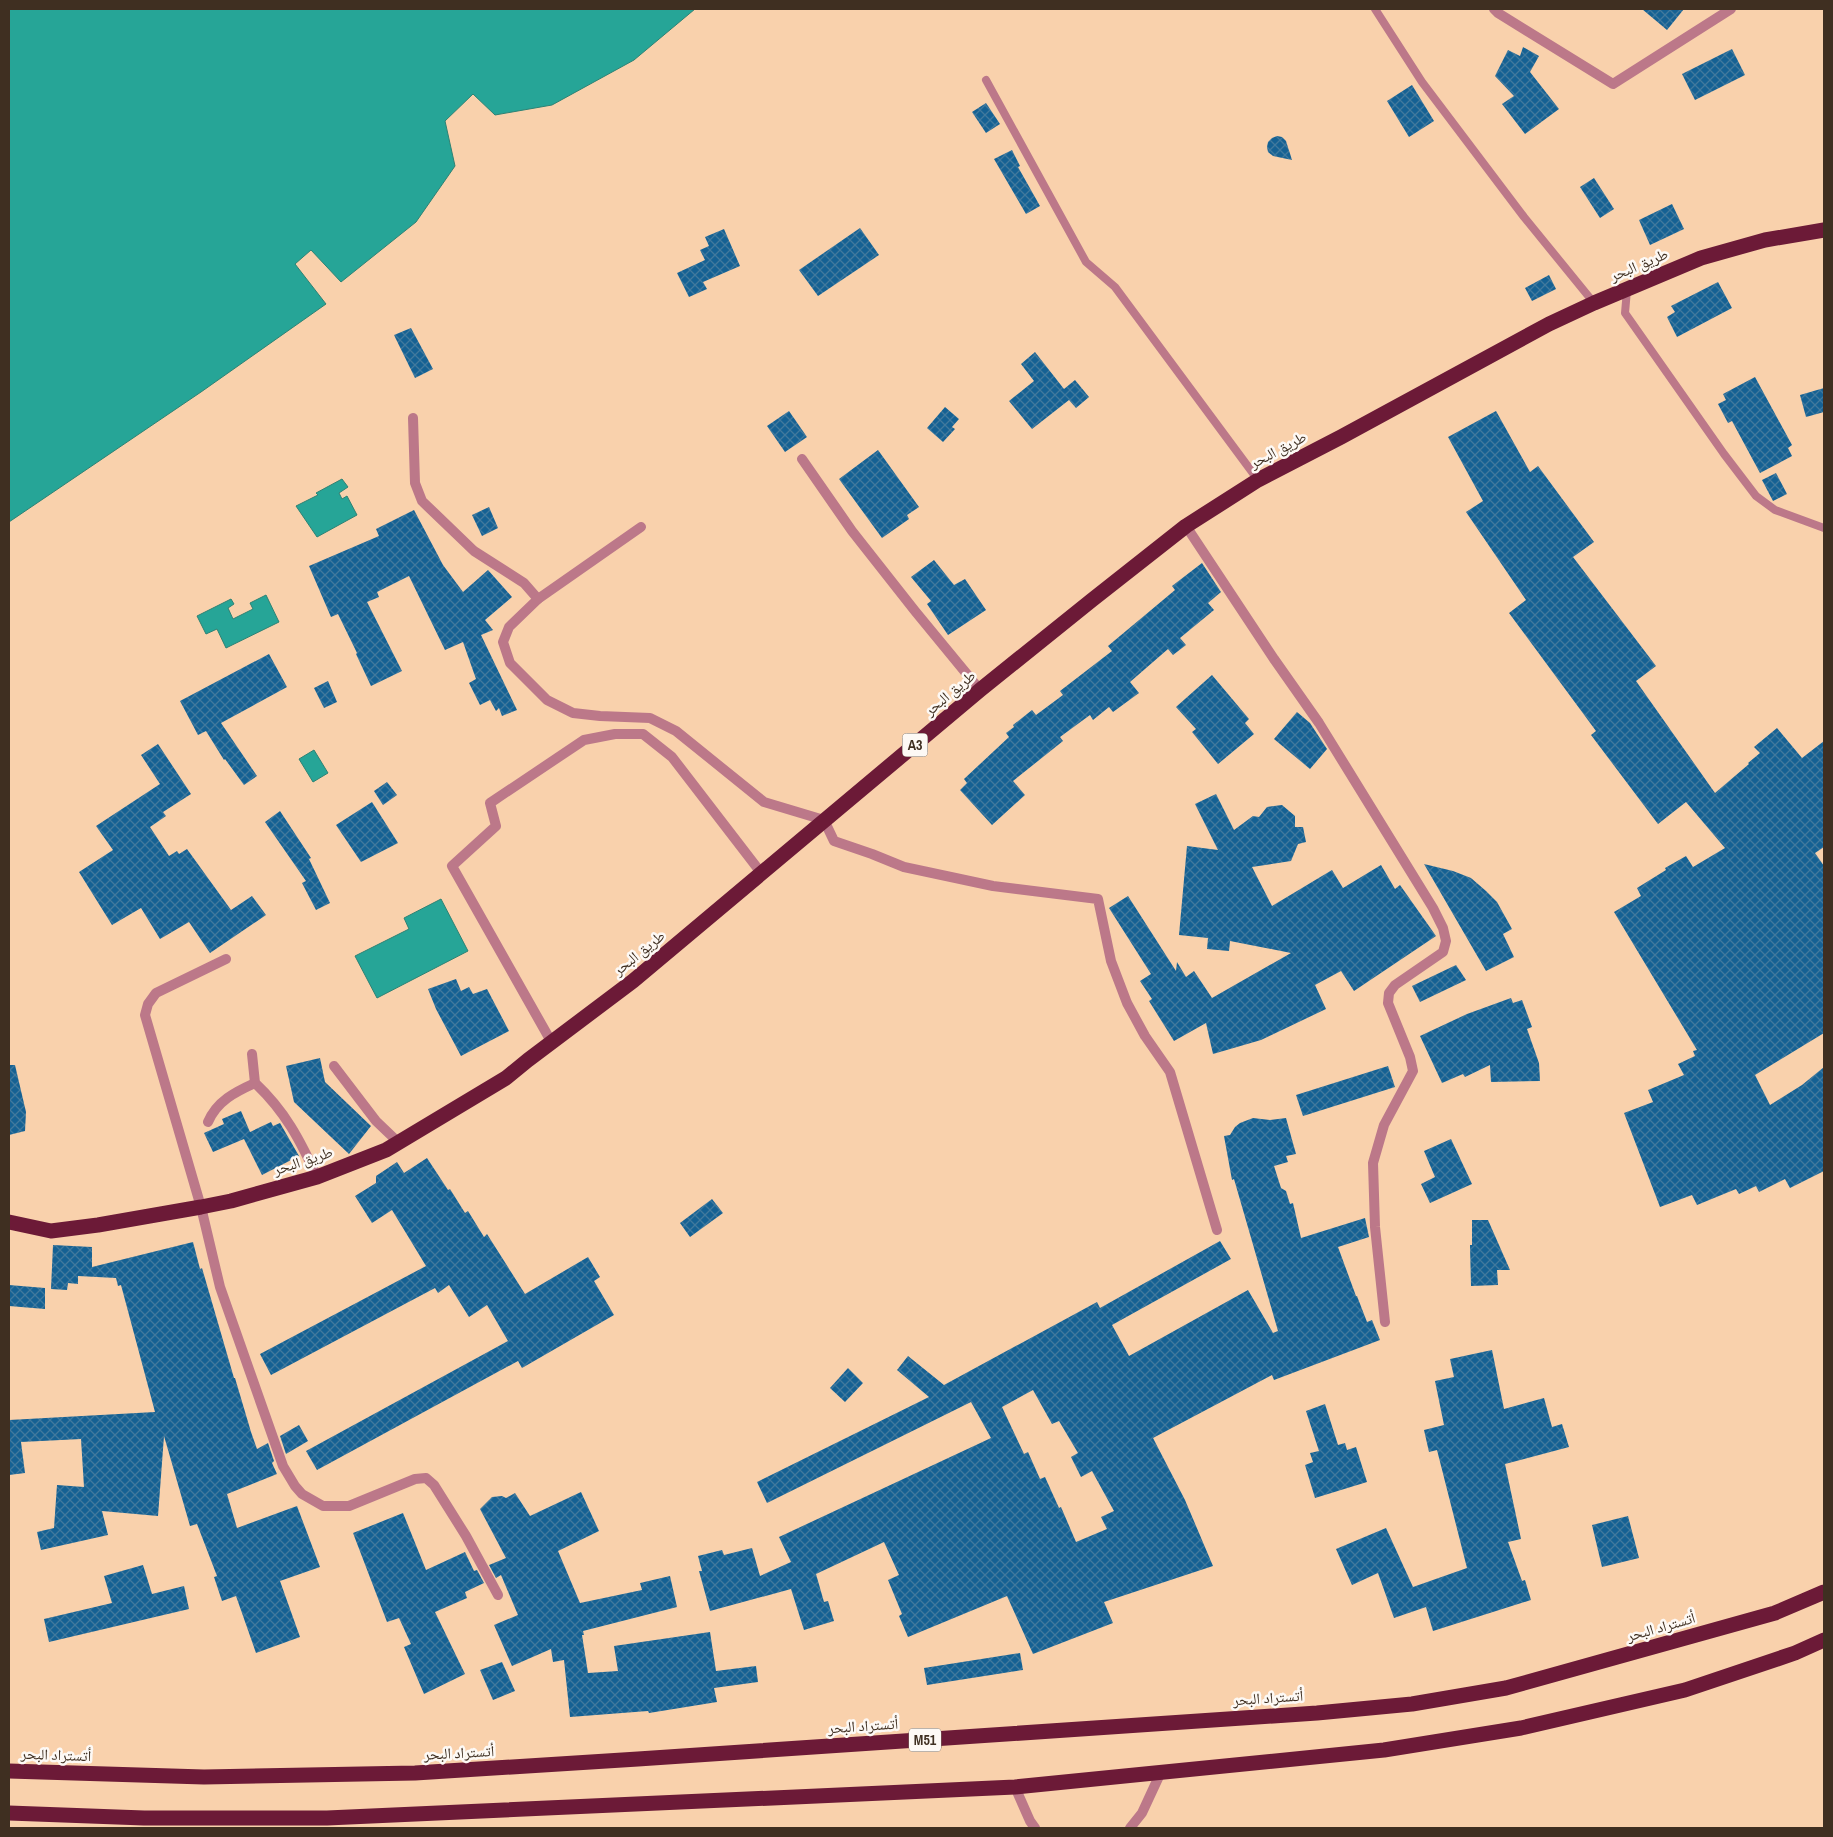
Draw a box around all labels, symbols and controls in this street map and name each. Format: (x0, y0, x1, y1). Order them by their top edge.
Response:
street label: طريق البحر (1606, 243, 1671, 287)
street label: طريق البحر (1245, 426, 1310, 474)
street label: طريق البحر (919, 665, 980, 721)
road number: A3 (902, 734, 928, 756)
street label: طريق البحر (607, 925, 669, 981)
street label: طريق البحر (269, 1141, 335, 1180)
street label: أتستراد البحر (1623, 1607, 1698, 1647)
street label: أتستراد البحر (1231, 1685, 1304, 1711)
street label: أتستراد البحر (826, 1713, 899, 1739)
road number: M51 (909, 1728, 941, 1752)
street label: أتستراد البحر (422, 1740, 495, 1765)
street label: أتستراد البحر (19, 1743, 92, 1766)

